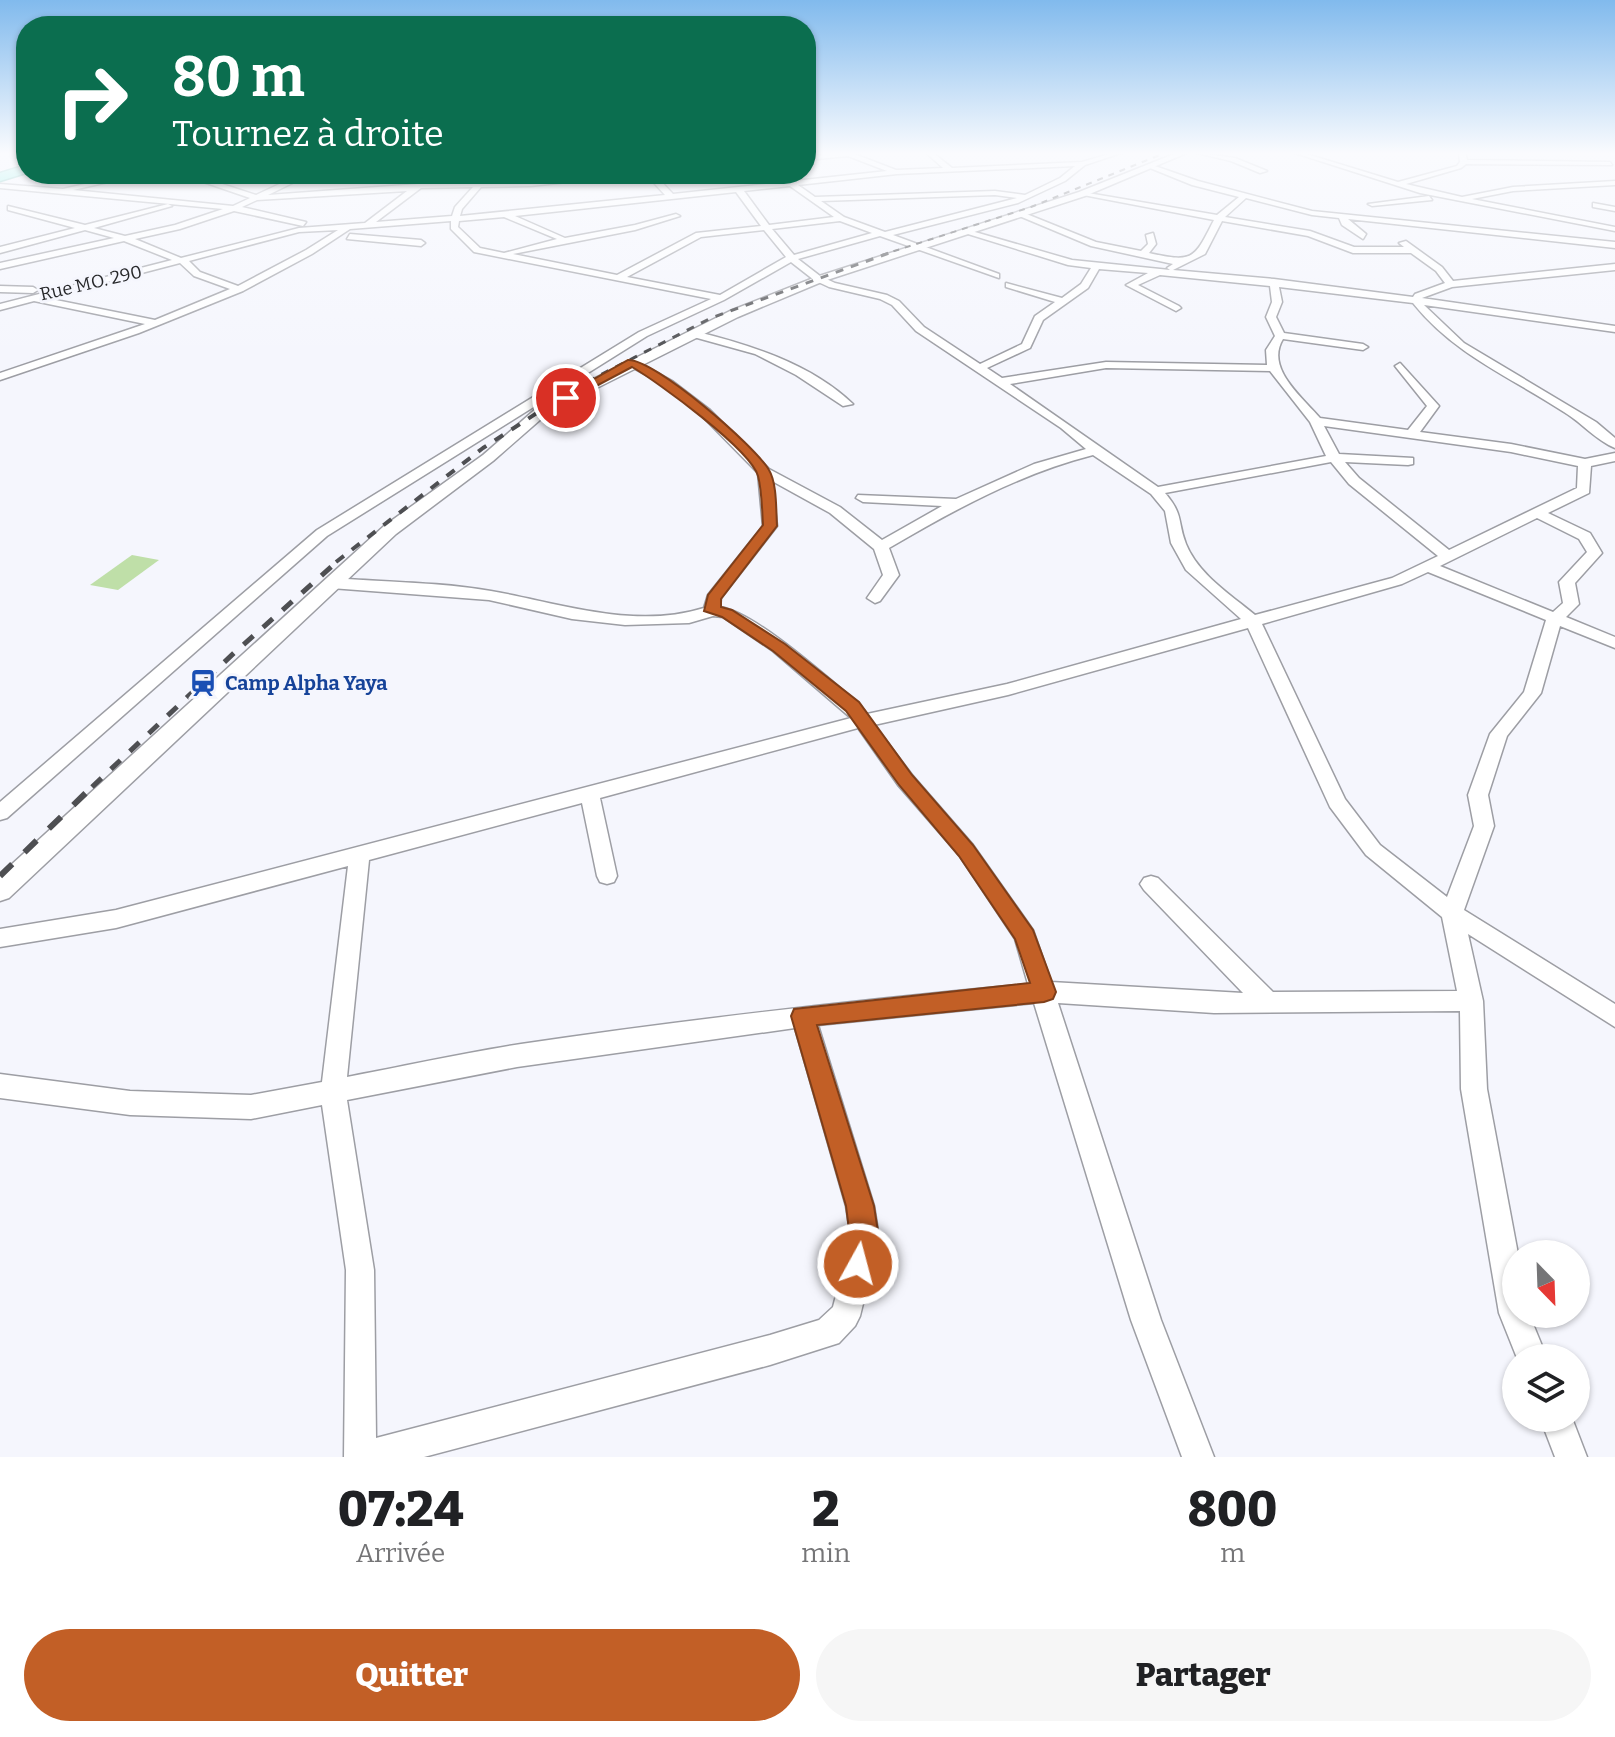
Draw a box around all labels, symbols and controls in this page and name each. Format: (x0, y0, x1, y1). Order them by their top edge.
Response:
text: 80 m (172, 44, 305, 111)
icon: right (40, 48, 144, 152)
text: Tournez à droite (172, 112, 444, 156)
street label: Rue MO. 290 (38, 261, 144, 305)
pin (532, 364, 600, 432)
icon: arrive (544, 376, 588, 420)
station icon: Camp Alpha Yaya (188, 668, 218, 698)
place label: Camp Alpha Yaya (225, 671, 388, 695)
position arrow (816, 1222, 900, 1306)
north arrow (1502, 1240, 1590, 1328)
map controls (1502, 1240, 1590, 1432)
button: layers (1502, 1344, 1590, 1432)
text: 07:24 (338, 1481, 464, 1539)
text: 2 (812, 1481, 839, 1539)
text: 800 (1188, 1481, 1277, 1539)
text: Arrivée (356, 1538, 445, 1569)
text: min (801, 1538, 850, 1569)
text: m (1220, 1538, 1245, 1569)
button: Quitter (24, 1629, 800, 1721)
button: Partager (816, 1629, 1591, 1721)

